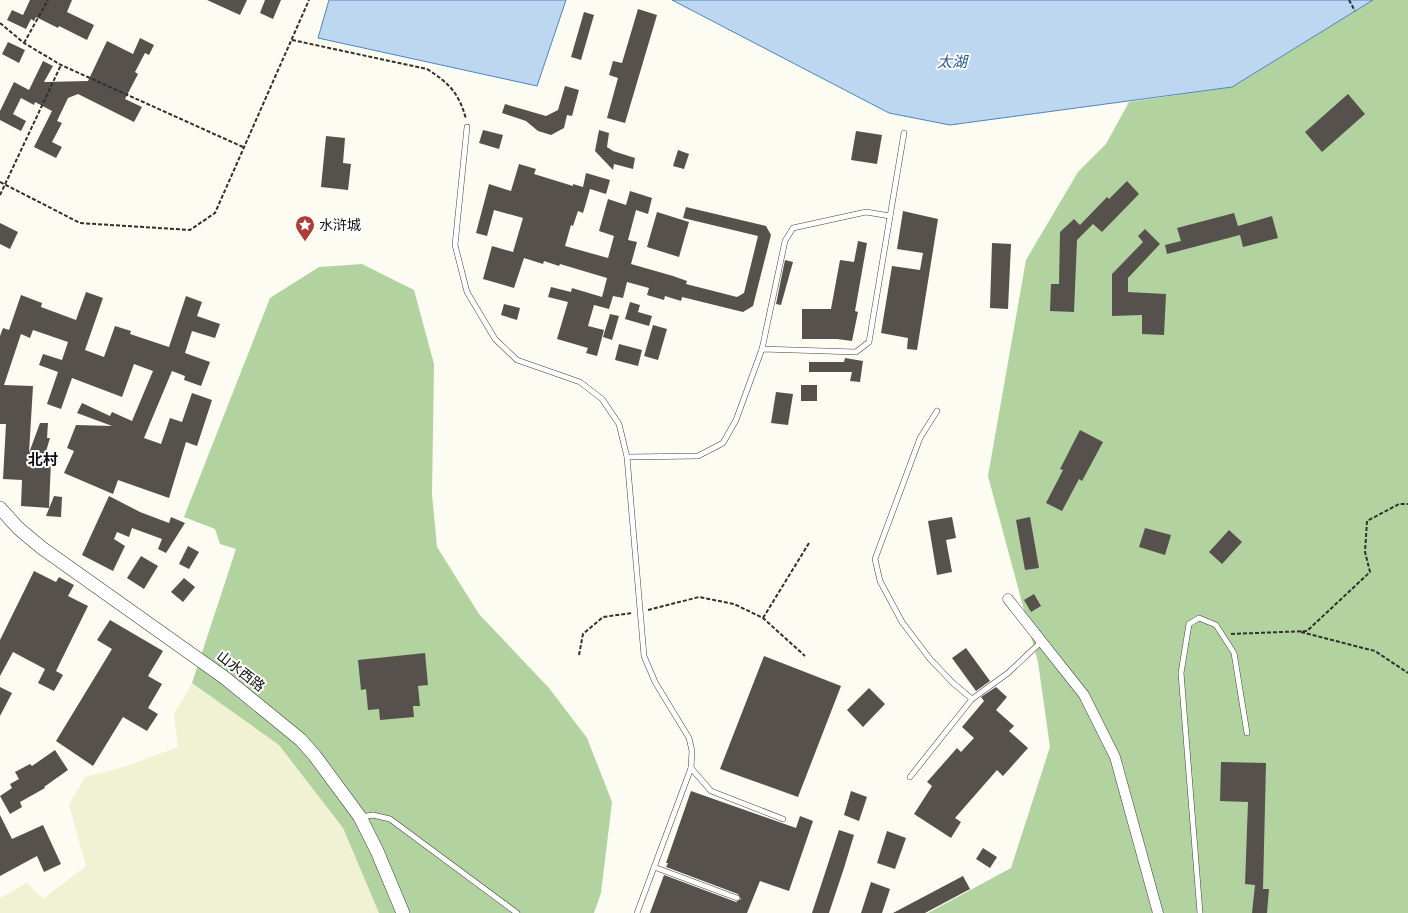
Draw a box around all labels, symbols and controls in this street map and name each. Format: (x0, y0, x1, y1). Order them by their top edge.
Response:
water label: 太湖 (937, 51, 969, 71)
place icon: 水浒城 (294, 214, 316, 242)
place label: 水浒城 (319, 215, 361, 234)
district label: 北村 (28, 449, 58, 469)
street label: 山水西路 (213, 646, 269, 695)

